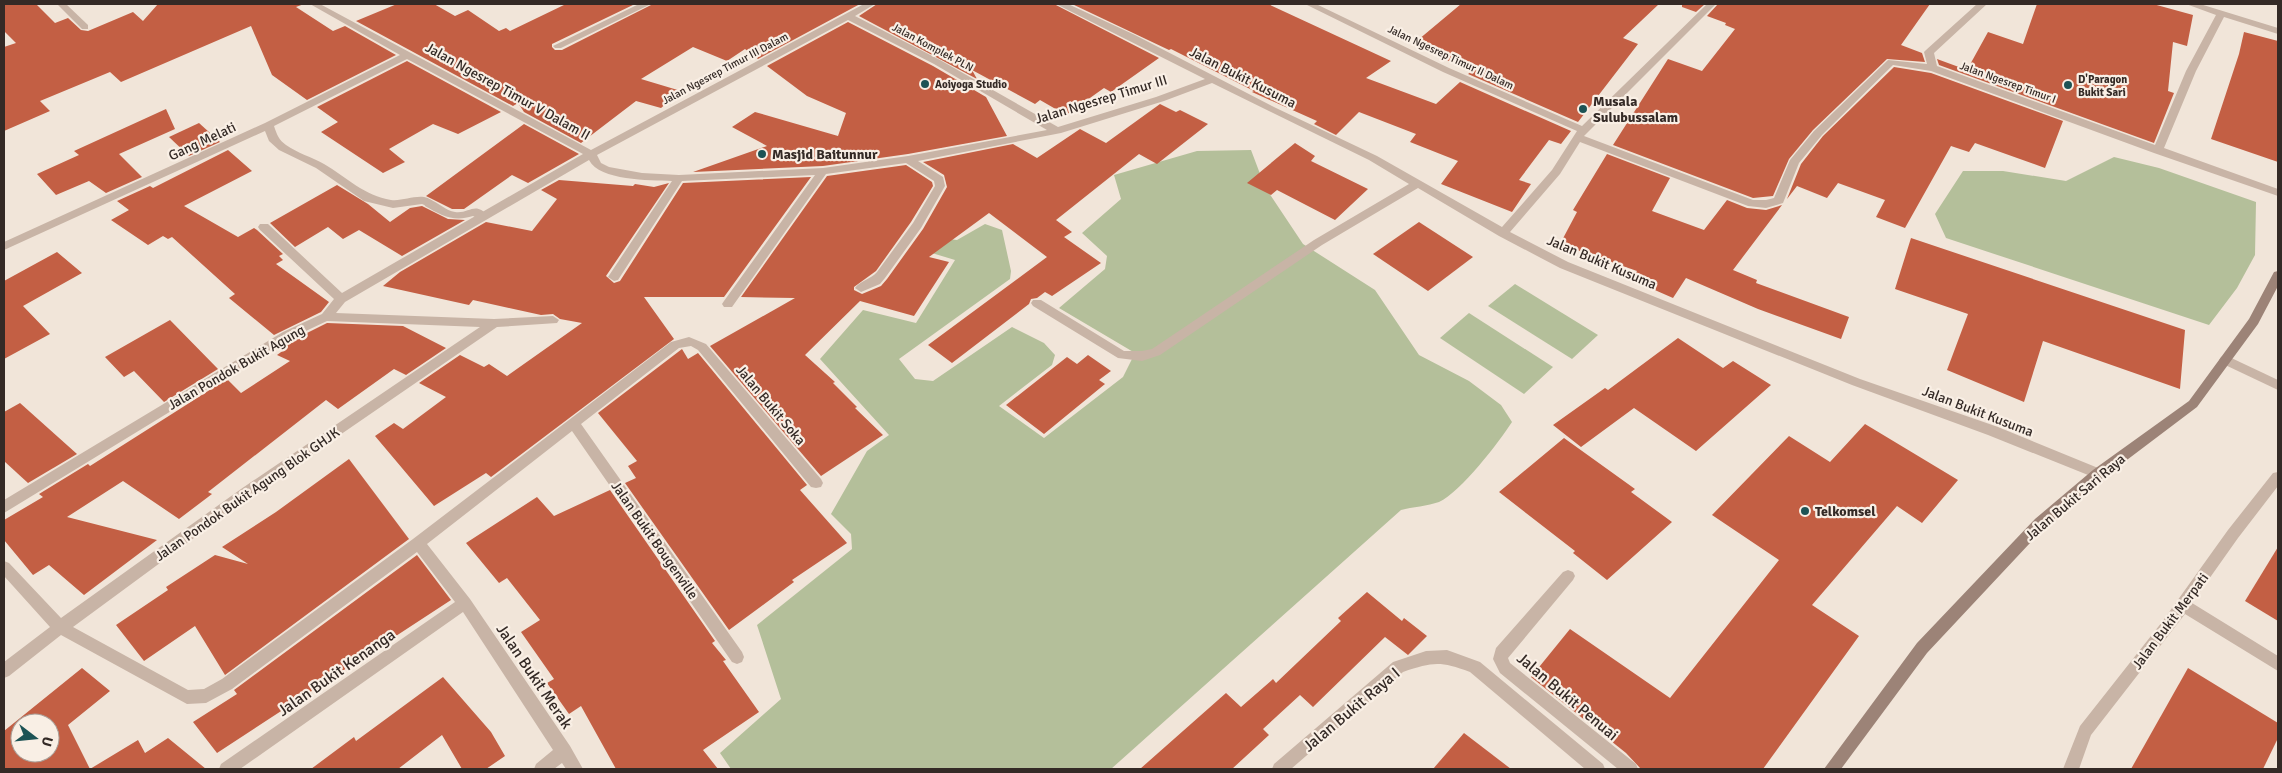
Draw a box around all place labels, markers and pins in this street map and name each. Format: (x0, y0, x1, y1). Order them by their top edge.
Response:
place label: D'Paragon Bukit Sari (2078, 73, 2127, 99)
marker: Aoiyoga Studio (919, 78, 931, 90)
place label: Aoiyoga Studio (935, 78, 1007, 91)
marker: D'Paragon Bukit Sari (2062, 79, 2074, 91)
place label: Musala Sulubussalam (1593, 93, 1678, 126)
marker: Musala Sulubussalam (1577, 103, 1589, 115)
place label: Masjid Baitunnur (772, 146, 878, 163)
marker: Masjid Baitunnur (756, 148, 768, 160)
place label: Telkomsel (1815, 503, 1876, 520)
marker: Telkomsel (1799, 505, 1811, 517)

